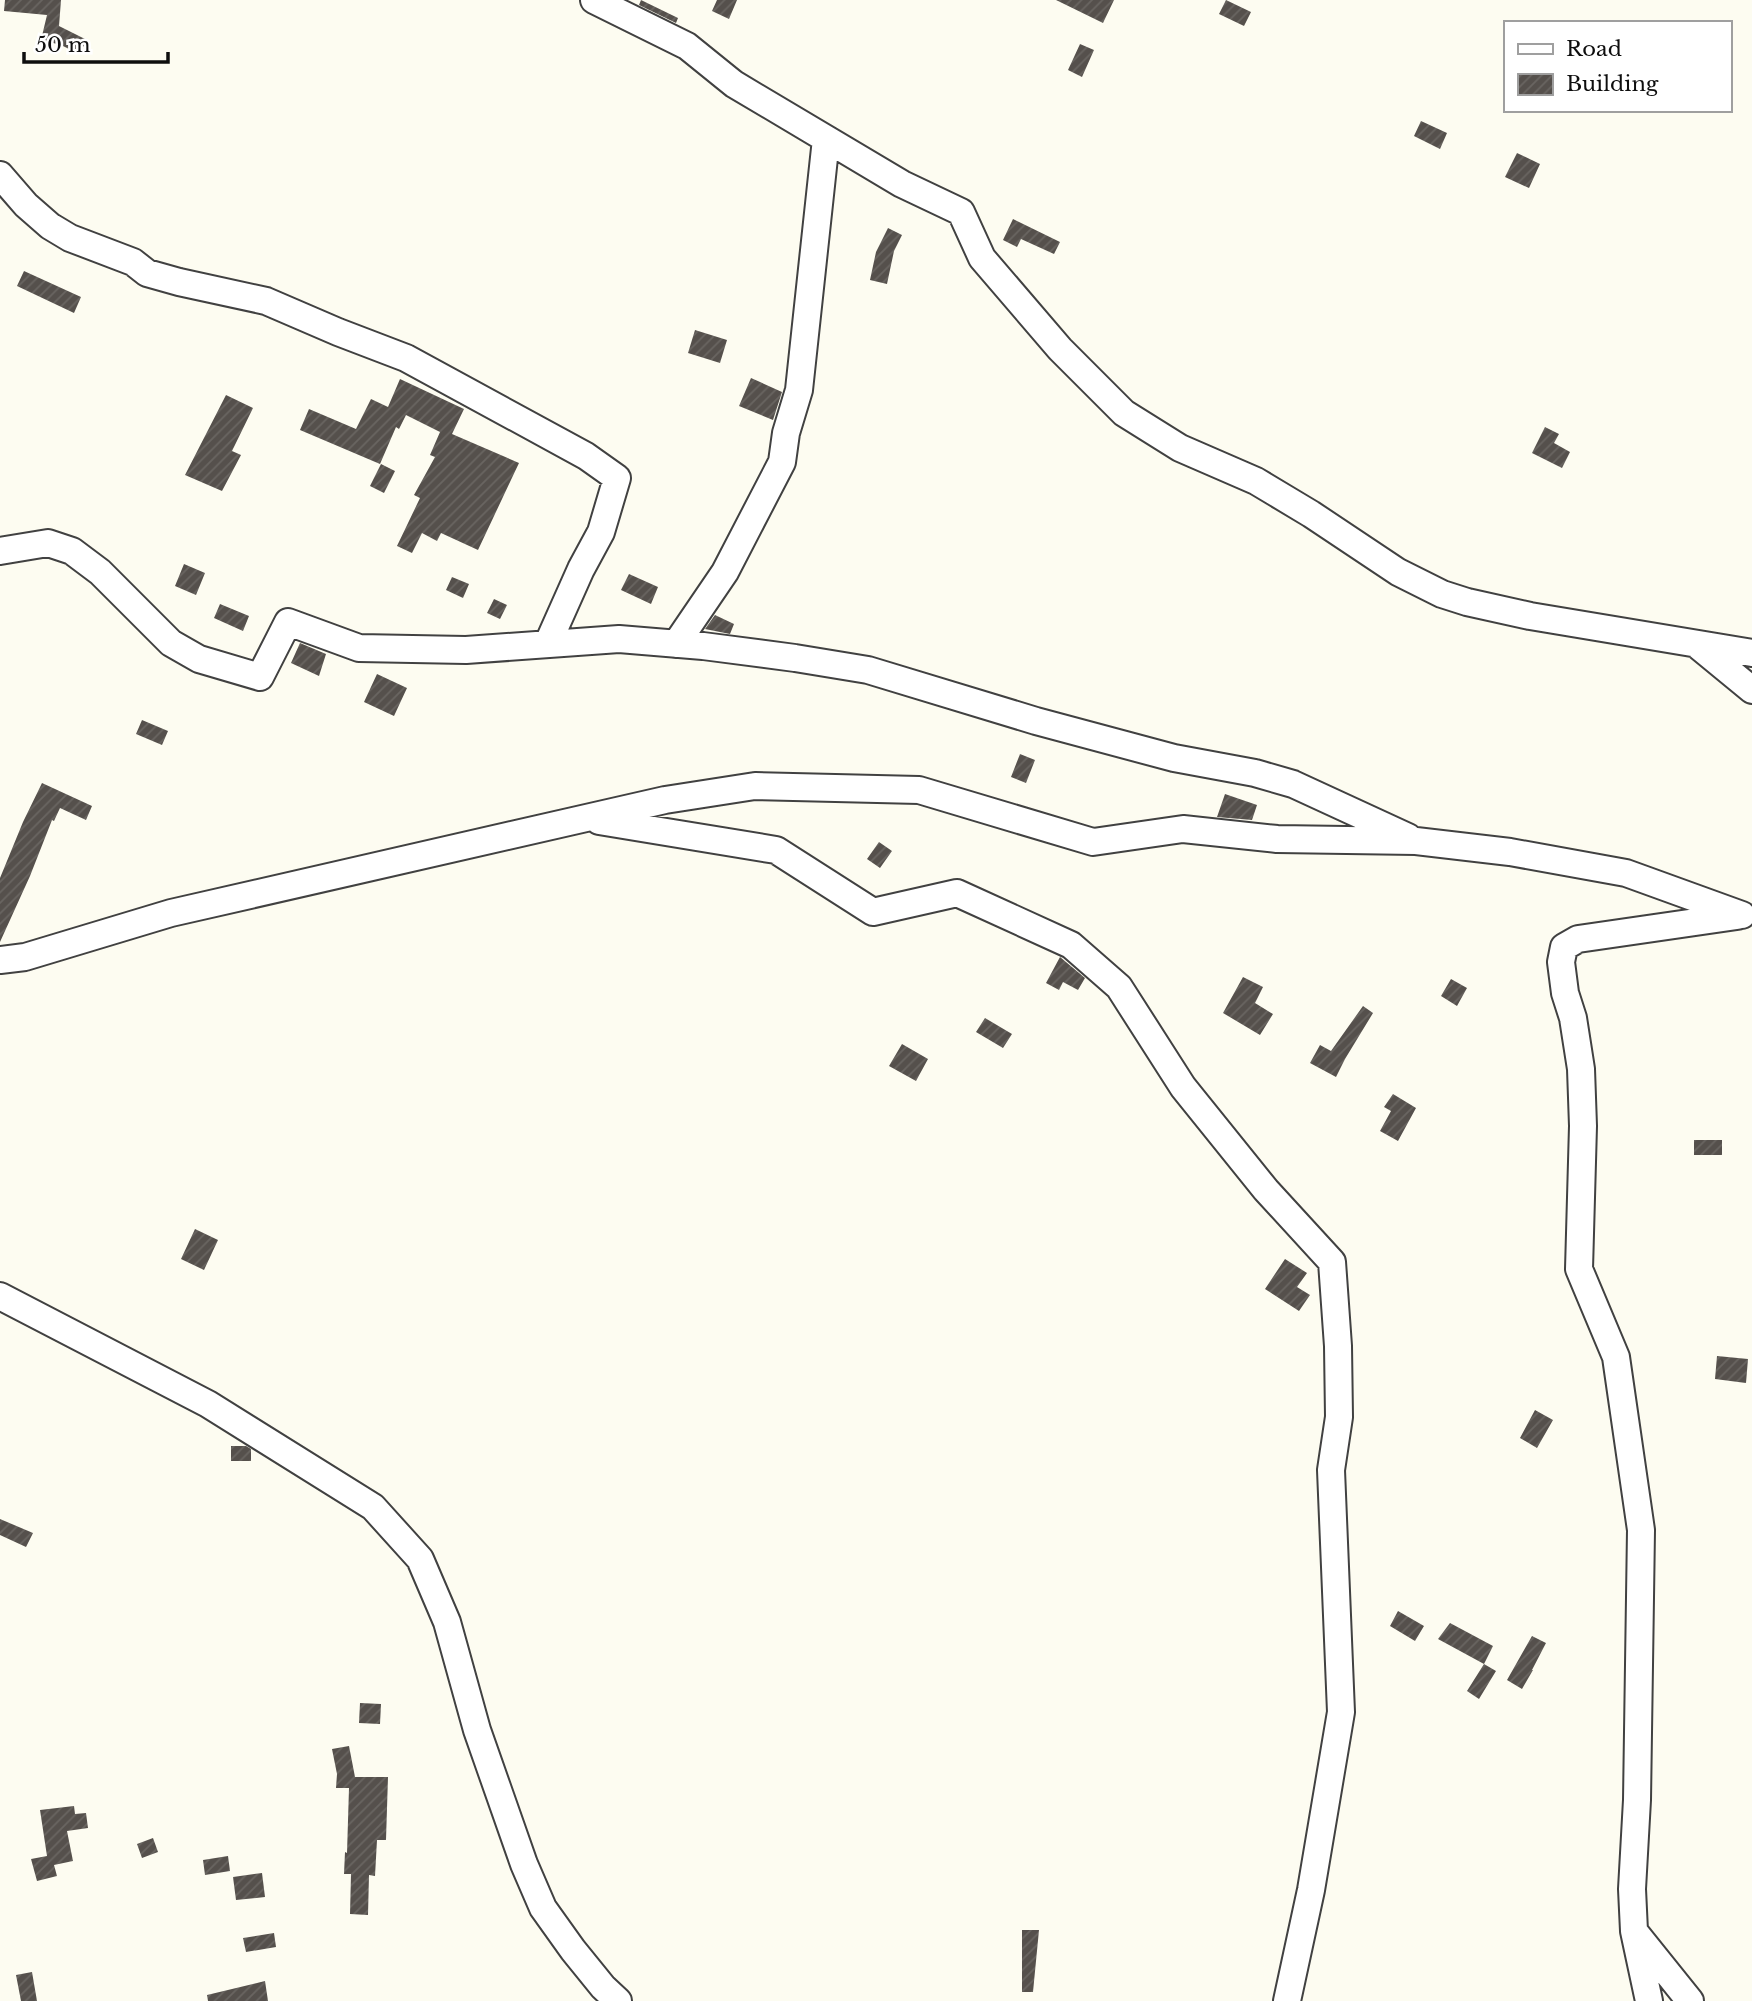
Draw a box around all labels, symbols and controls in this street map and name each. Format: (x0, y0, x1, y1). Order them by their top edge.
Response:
scale bar (24, 21, 168, 65)
legend (1504, 21, 1731, 112)
text: 50 m (35, 32, 91, 58)
text: Road (1566, 36, 1622, 62)
text: Building (1566, 71, 1659, 97)

